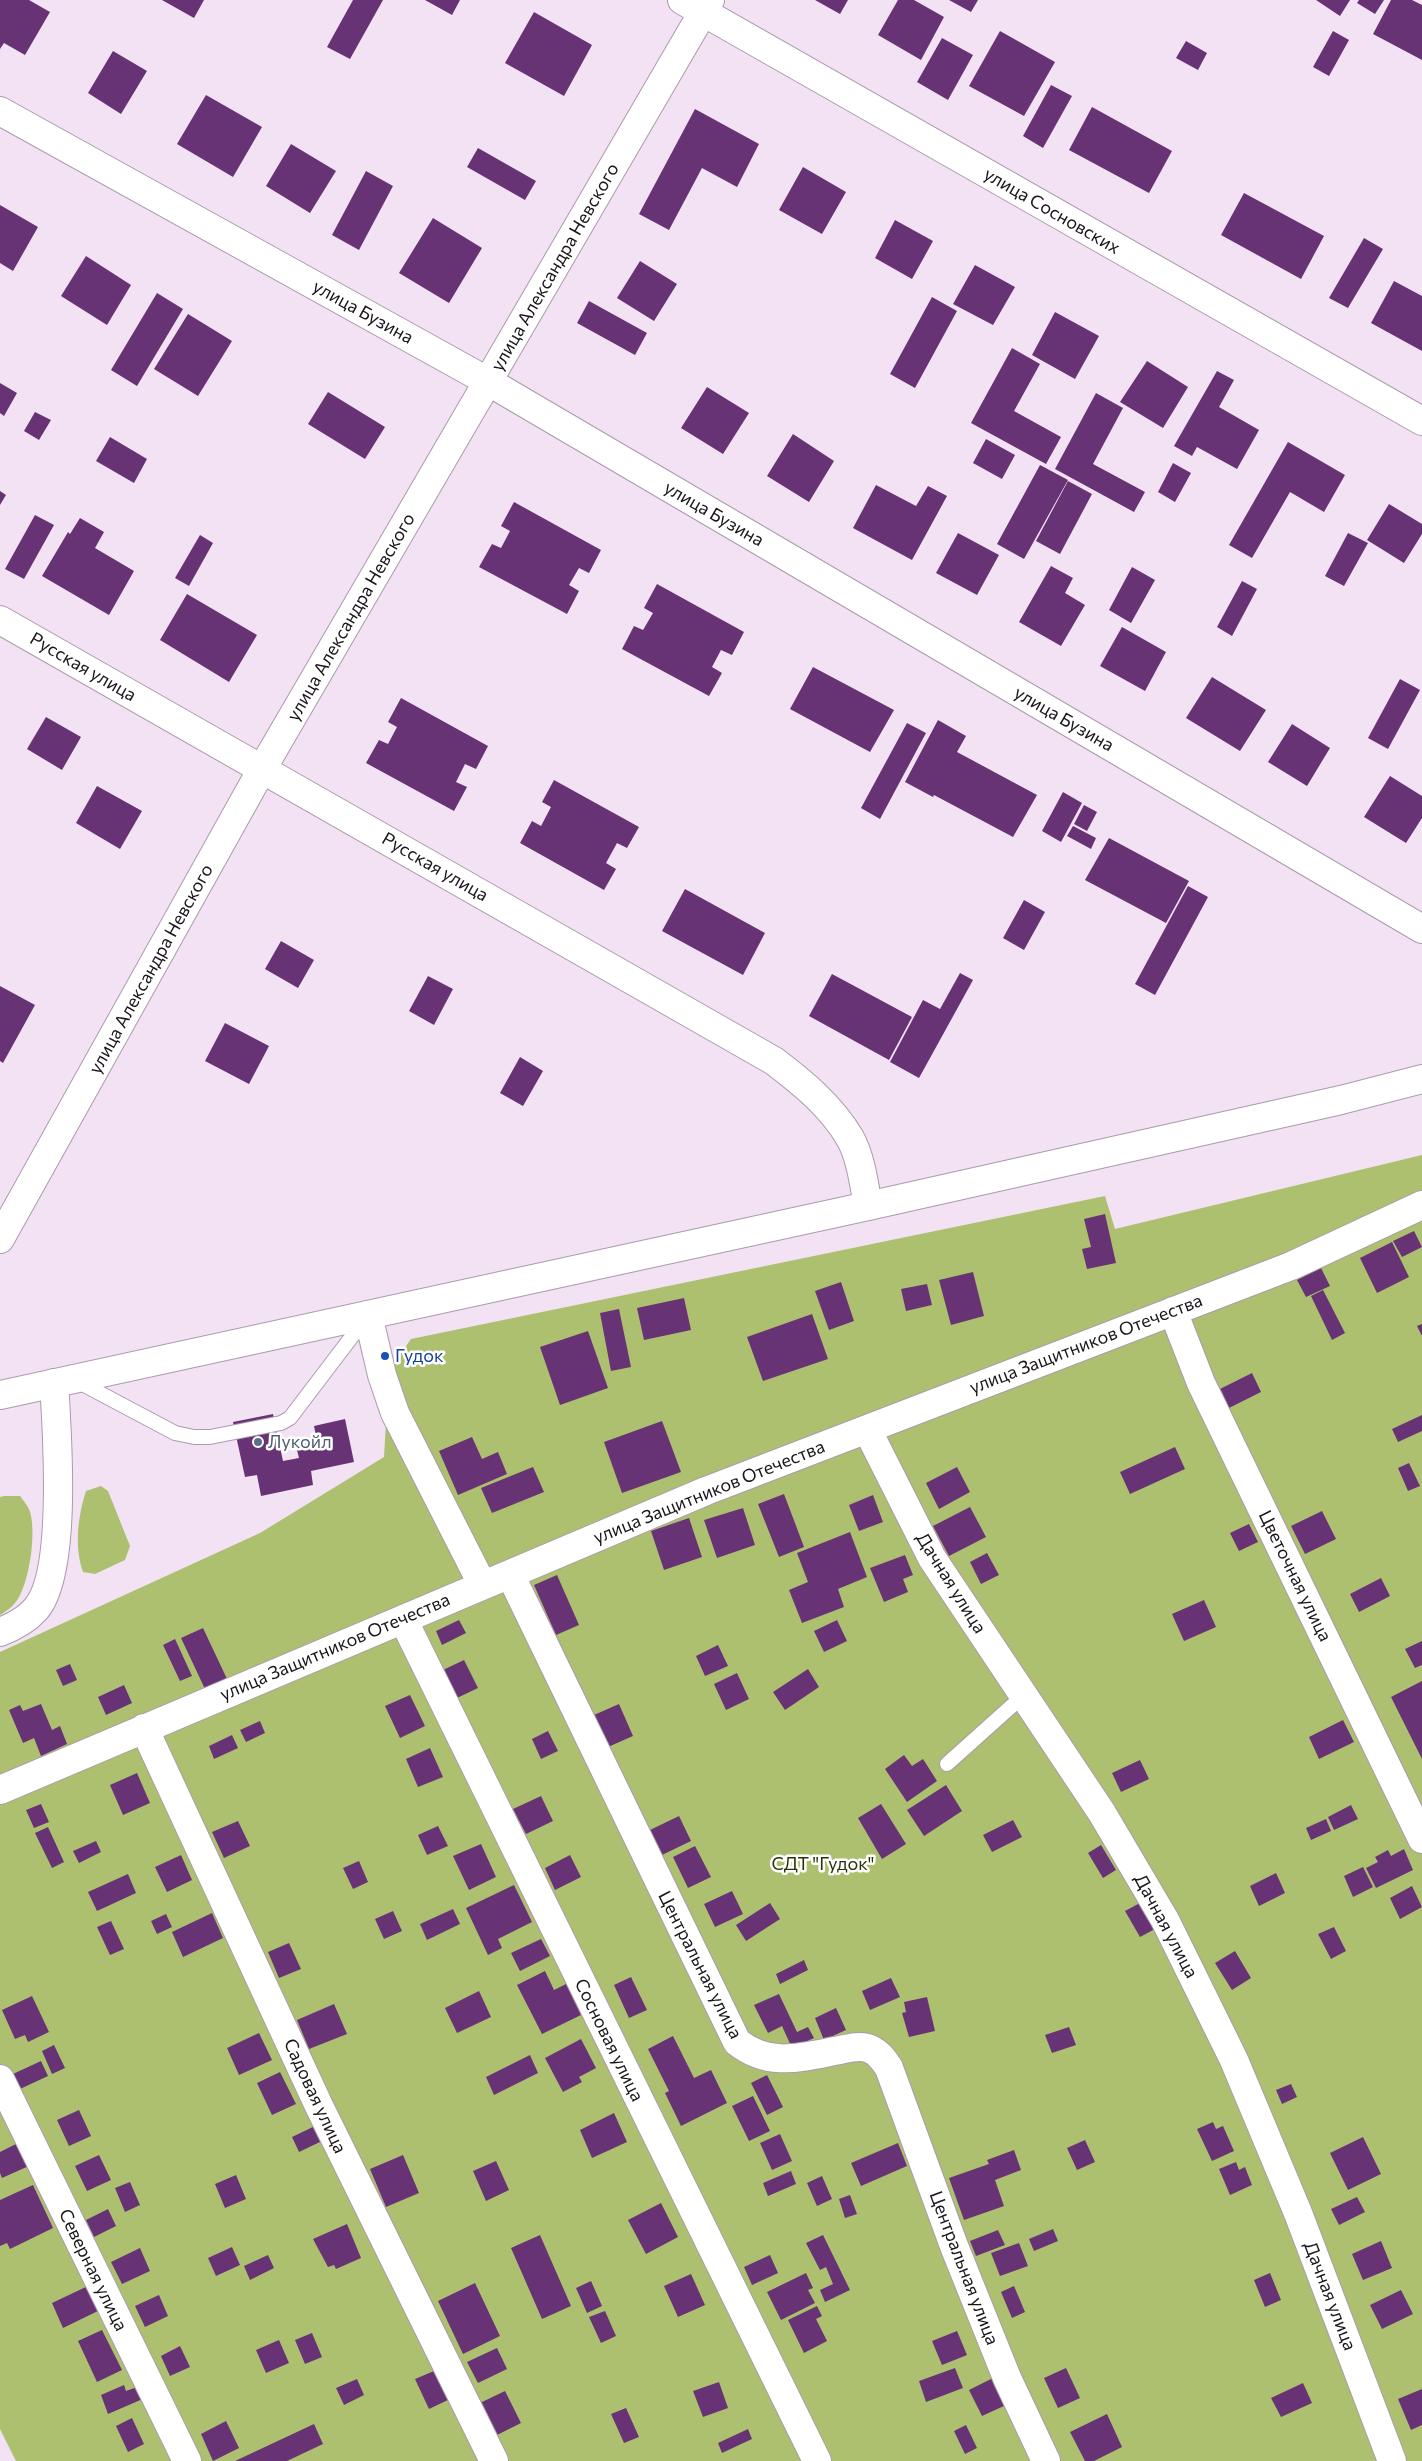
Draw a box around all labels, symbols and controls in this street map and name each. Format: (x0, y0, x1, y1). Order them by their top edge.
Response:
street label: улица Александра Невского (487, 159, 623, 375)
street label: улица Сосновских (980, 163, 1124, 259)
street label: улица Бузина (309, 276, 417, 348)
street label: улица Бузина (660, 477, 768, 551)
street label: улица Александра Невского (283, 509, 419, 725)
street label: Русская улица (26, 628, 140, 706)
street label: улица Бузина (1010, 682, 1118, 756)
street label: Русская улица (378, 828, 492, 906)
street label: улица Александра Невского (84, 860, 218, 1078)
street label: улица Защитников Отечества (966, 1290, 1206, 1398)
place label: Гудок (395, 1345, 444, 1367)
marker: Гудок (379, 1350, 391, 1362)
place label: Лукойл (268, 1431, 332, 1453)
marker: Лукойл (252, 1436, 264, 1448)
street label: улица Защитников Отечества (590, 1436, 828, 1548)
street label: Цветочная улица (1254, 1507, 1336, 1645)
street label: Дачная улица (911, 1529, 991, 1637)
street label: улица Защитников Отечества (217, 1589, 453, 1705)
park label: СДТ "Гудок" (771, 1853, 875, 1875)
street label: Дачная улица (1130, 1870, 1202, 1982)
street label: Центральная улица (653, 1887, 747, 2043)
street label: Сосновая улица (570, 1975, 648, 2105)
street label: Садовая улица (279, 2035, 351, 2157)
street label: Центральная улица (925, 2188, 1003, 2348)
street label: Северная улица (54, 2205, 132, 2335)
street label: Дачная улица (1299, 2239, 1361, 2353)

